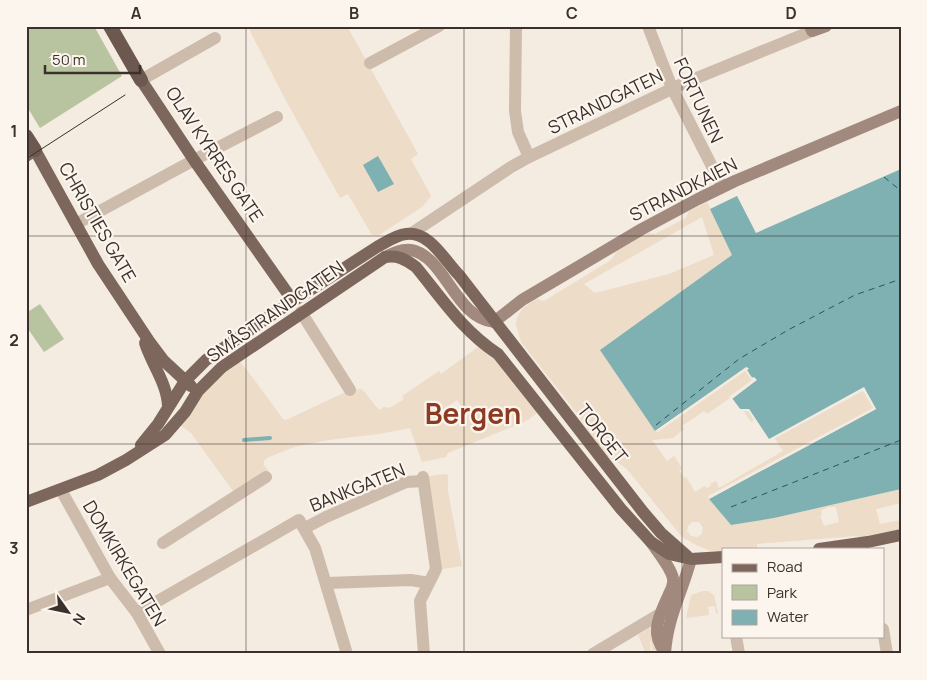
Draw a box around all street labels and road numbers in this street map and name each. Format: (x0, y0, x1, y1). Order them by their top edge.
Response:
street label: FORTUNEN (669, 53, 729, 147)
street label: STRANDGATEN (544, 63, 666, 139)
street label: OLAV KYRRES GATE (161, 82, 269, 226)
street label: STRANDKAIEN (625, 152, 741, 226)
street label: CHRISTIES GATE (54, 158, 142, 286)
street label: SMÅSTRANDGATEN (202, 255, 348, 367)
street label: TORGET (572, 399, 634, 468)
street label: BANKGATEN (306, 457, 408, 517)
street label: DOMKIRKEGATEN (79, 496, 171, 630)

